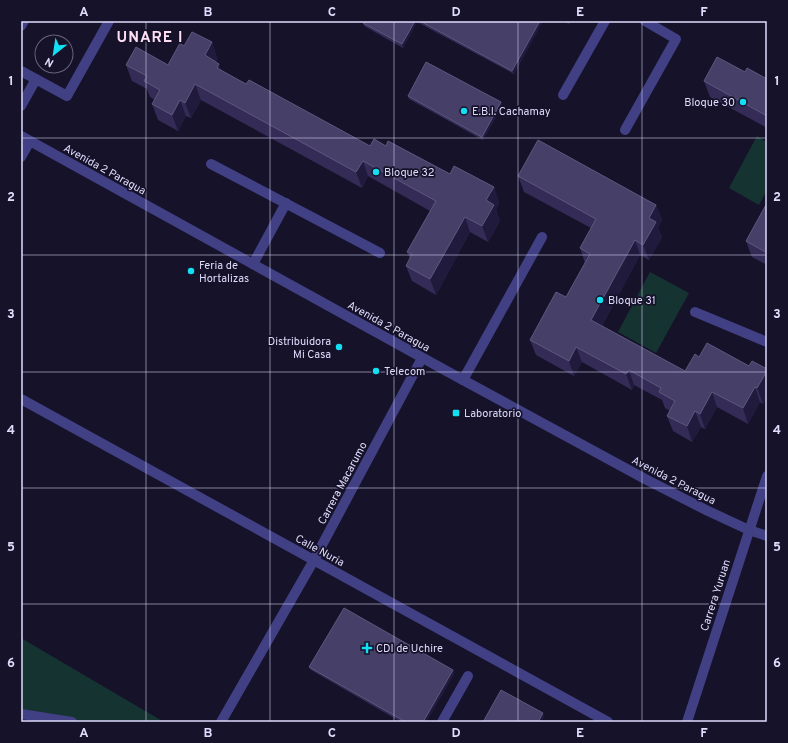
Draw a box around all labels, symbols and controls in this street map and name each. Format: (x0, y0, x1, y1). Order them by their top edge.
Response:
text: A (79, 5, 89, 21)
text: B (204, 5, 213, 21)
text: C (328, 5, 336, 21)
text: D (451, 5, 461, 21)
text: E (576, 5, 584, 21)
text: F (700, 5, 708, 21)
district label: UNARE I (117, 29, 183, 48)
north arrow (34, 34, 74, 74)
text: N (43, 54, 56, 70)
text: 1 (8, 74, 14, 90)
text: 1 (774, 74, 780, 90)
place label: Bloque 30 (684, 96, 735, 110)
marker: Bloque 30 (738, 97, 748, 107)
place label: E.B.I. Cachamay (472, 105, 551, 119)
marker: E.B.I. Cachamay (459, 106, 469, 116)
street label: Avenida 2 Paragua (61, 141, 148, 198)
place label: Bloque 32 (384, 166, 434, 180)
marker: Bloque 32 (371, 167, 381, 177)
text: 2 (7, 190, 15, 206)
text: 2 (773, 190, 781, 206)
place label: Feria de Hortalizas (199, 259, 249, 286)
marker: Feria de Hortalizas (186, 266, 196, 276)
place label: Bloque 31 (608, 294, 656, 308)
marker: Bloque 31 (595, 295, 605, 305)
street label: Avenida 2 Paragua (345, 298, 432, 355)
text: 3 (7, 307, 15, 323)
text: 3 (773, 307, 781, 323)
place label: Distribuidora Mi Casa (268, 335, 331, 362)
marker: Distribuidora Mi Casa (334, 342, 344, 352)
place label: Telecom (384, 365, 425, 379)
marker: Telecom (371, 366, 381, 376)
place label: Laboratorio (464, 407, 521, 421)
marker: Laboratorio (451, 408, 461, 418)
text: 4 (7, 423, 15, 439)
text: 4 (773, 423, 781, 439)
street label: Carrera Macarumo (315, 440, 371, 527)
street label: Avenida 2 Paragua (629, 454, 718, 508)
street label: Calle Nuria (292, 532, 347, 570)
text: 5 (7, 540, 15, 556)
text: 5 (773, 540, 781, 556)
street label: Carrera Yuruan (698, 558, 734, 633)
marker: CDI de Uchire (361, 642, 373, 654)
place label: CDI de Uchire (376, 642, 443, 656)
text: 6 (7, 656, 15, 672)
text: 6 (773, 656, 781, 672)
text: A (79, 726, 89, 742)
text: B (204, 726, 213, 742)
text: C (328, 726, 336, 742)
text: D (451, 726, 461, 742)
text: E (576, 726, 584, 742)
text: F (700, 726, 708, 742)

